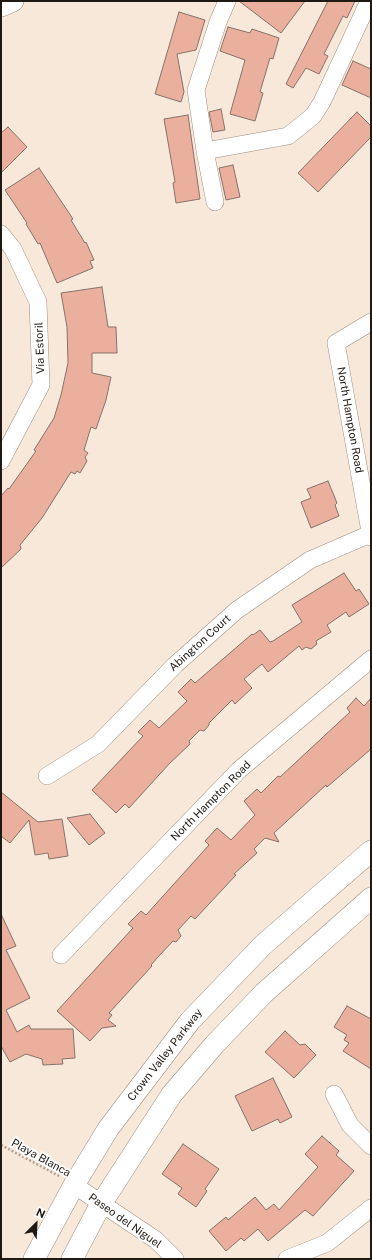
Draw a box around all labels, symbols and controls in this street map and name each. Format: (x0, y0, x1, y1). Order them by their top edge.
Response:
street label: Via Estoril (32, 322, 48, 374)
street label: North Hampton Road (334, 366, 366, 474)
street label: Abington Court (166, 612, 234, 674)
street label: North Hampton Road (168, 758, 254, 844)
street label: Crown Valley Parkway (125, 1006, 205, 1104)
street label: Playa Blanca (9, 1136, 73, 1180)
street label: Paseo del Niguel (86, 1191, 164, 1251)
north arrow (16, 1204, 56, 1244)
text: N (35, 1206, 47, 1220)

